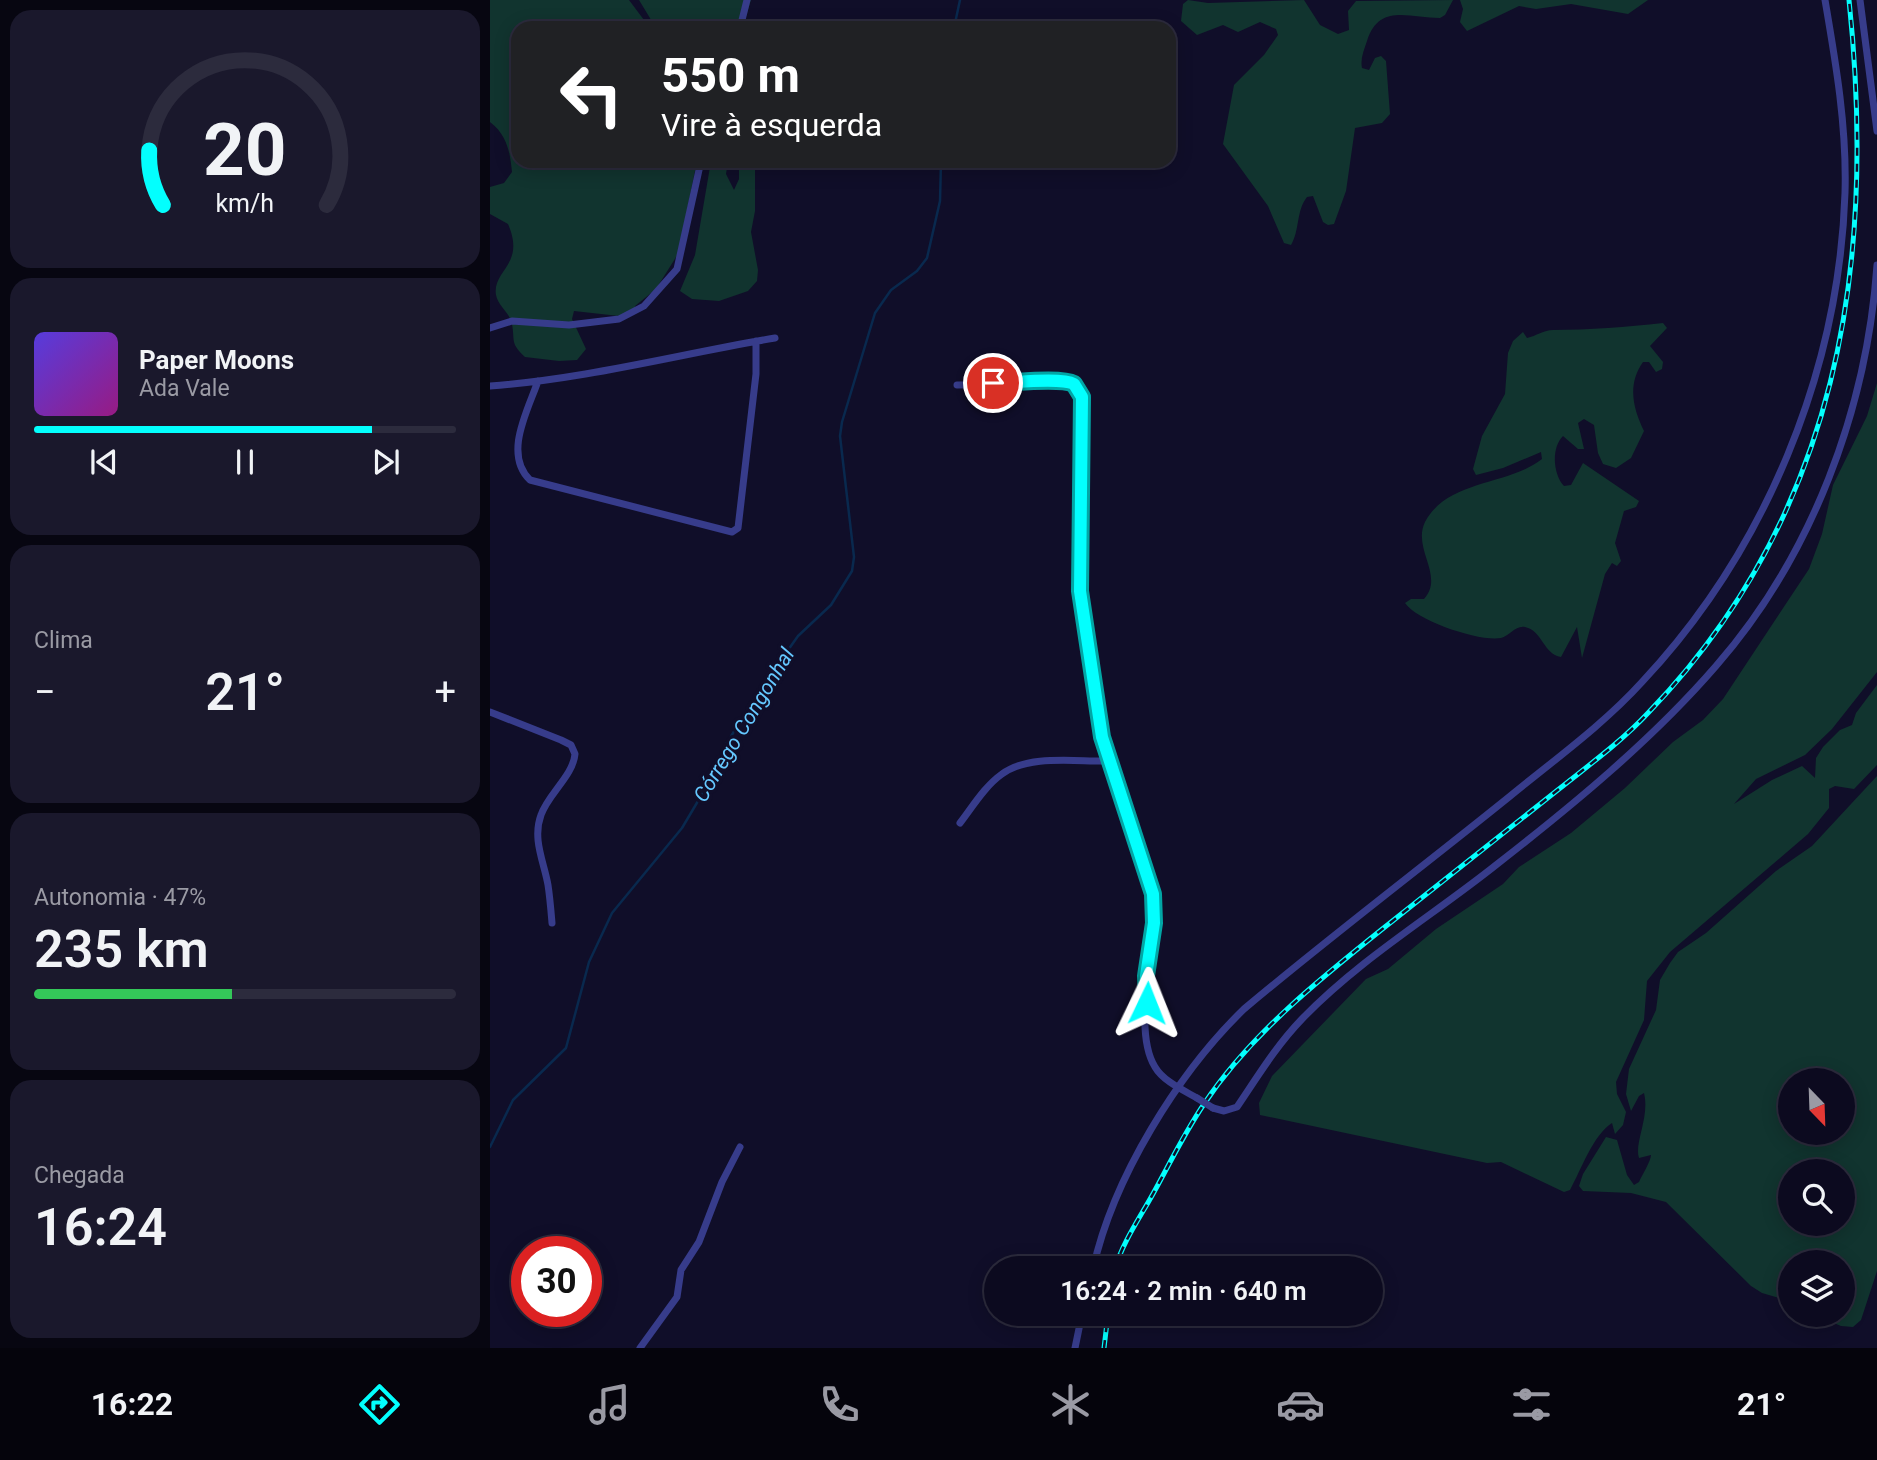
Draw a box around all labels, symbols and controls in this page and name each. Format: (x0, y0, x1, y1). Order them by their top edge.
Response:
text: 550 m (661, 47, 800, 104)
icon: left (546, 49, 637, 140)
text: Vire à esquerda (661, 106, 882, 144)
text: 20 (203, 107, 287, 193)
text: km/h (216, 189, 274, 218)
text: Paper Moons (139, 345, 294, 375)
pin (963, 353, 1023, 413)
icon: arrive (974, 364, 1012, 402)
text: Ada Vale (139, 375, 230, 402)
icon: previous (85, 443, 123, 481)
icon: pause (226, 443, 264, 481)
icon: next (367, 443, 405, 481)
text: Clima (34, 627, 93, 654)
water label: Córrego Congonhal (689, 643, 800, 806)
text: 21° (205, 662, 285, 723)
text: − (34, 670, 56, 714)
text: + (434, 670, 456, 714)
text: Autonomia · 47% (34, 884, 206, 911)
text: 235 km (34, 919, 209, 980)
position arrow (1110, 966, 1184, 1040)
north arrow (1778, 1068, 1855, 1144)
map controls (1778, 1068, 1855, 1327)
button: search (1778, 1159, 1855, 1236)
text: Chegada (34, 1162, 125, 1189)
text: 16:24 (34, 1197, 167, 1258)
speed limit sign: 30 (511, 1236, 602, 1327)
button: layers (1778, 1250, 1855, 1327)
text: 16:24 · 2 min · 640 m (1060, 1276, 1307, 1306)
icon: directions (355, 1380, 404, 1429)
icon: music (585, 1380, 634, 1429)
icon: phone (815, 1380, 864, 1429)
icon: climate (1046, 1380, 1095, 1429)
icon: car (1276, 1380, 1325, 1429)
icon: filters (1507, 1380, 1556, 1429)
text: 16:22 (91, 1385, 173, 1423)
text: 21° (1737, 1385, 1786, 1423)

